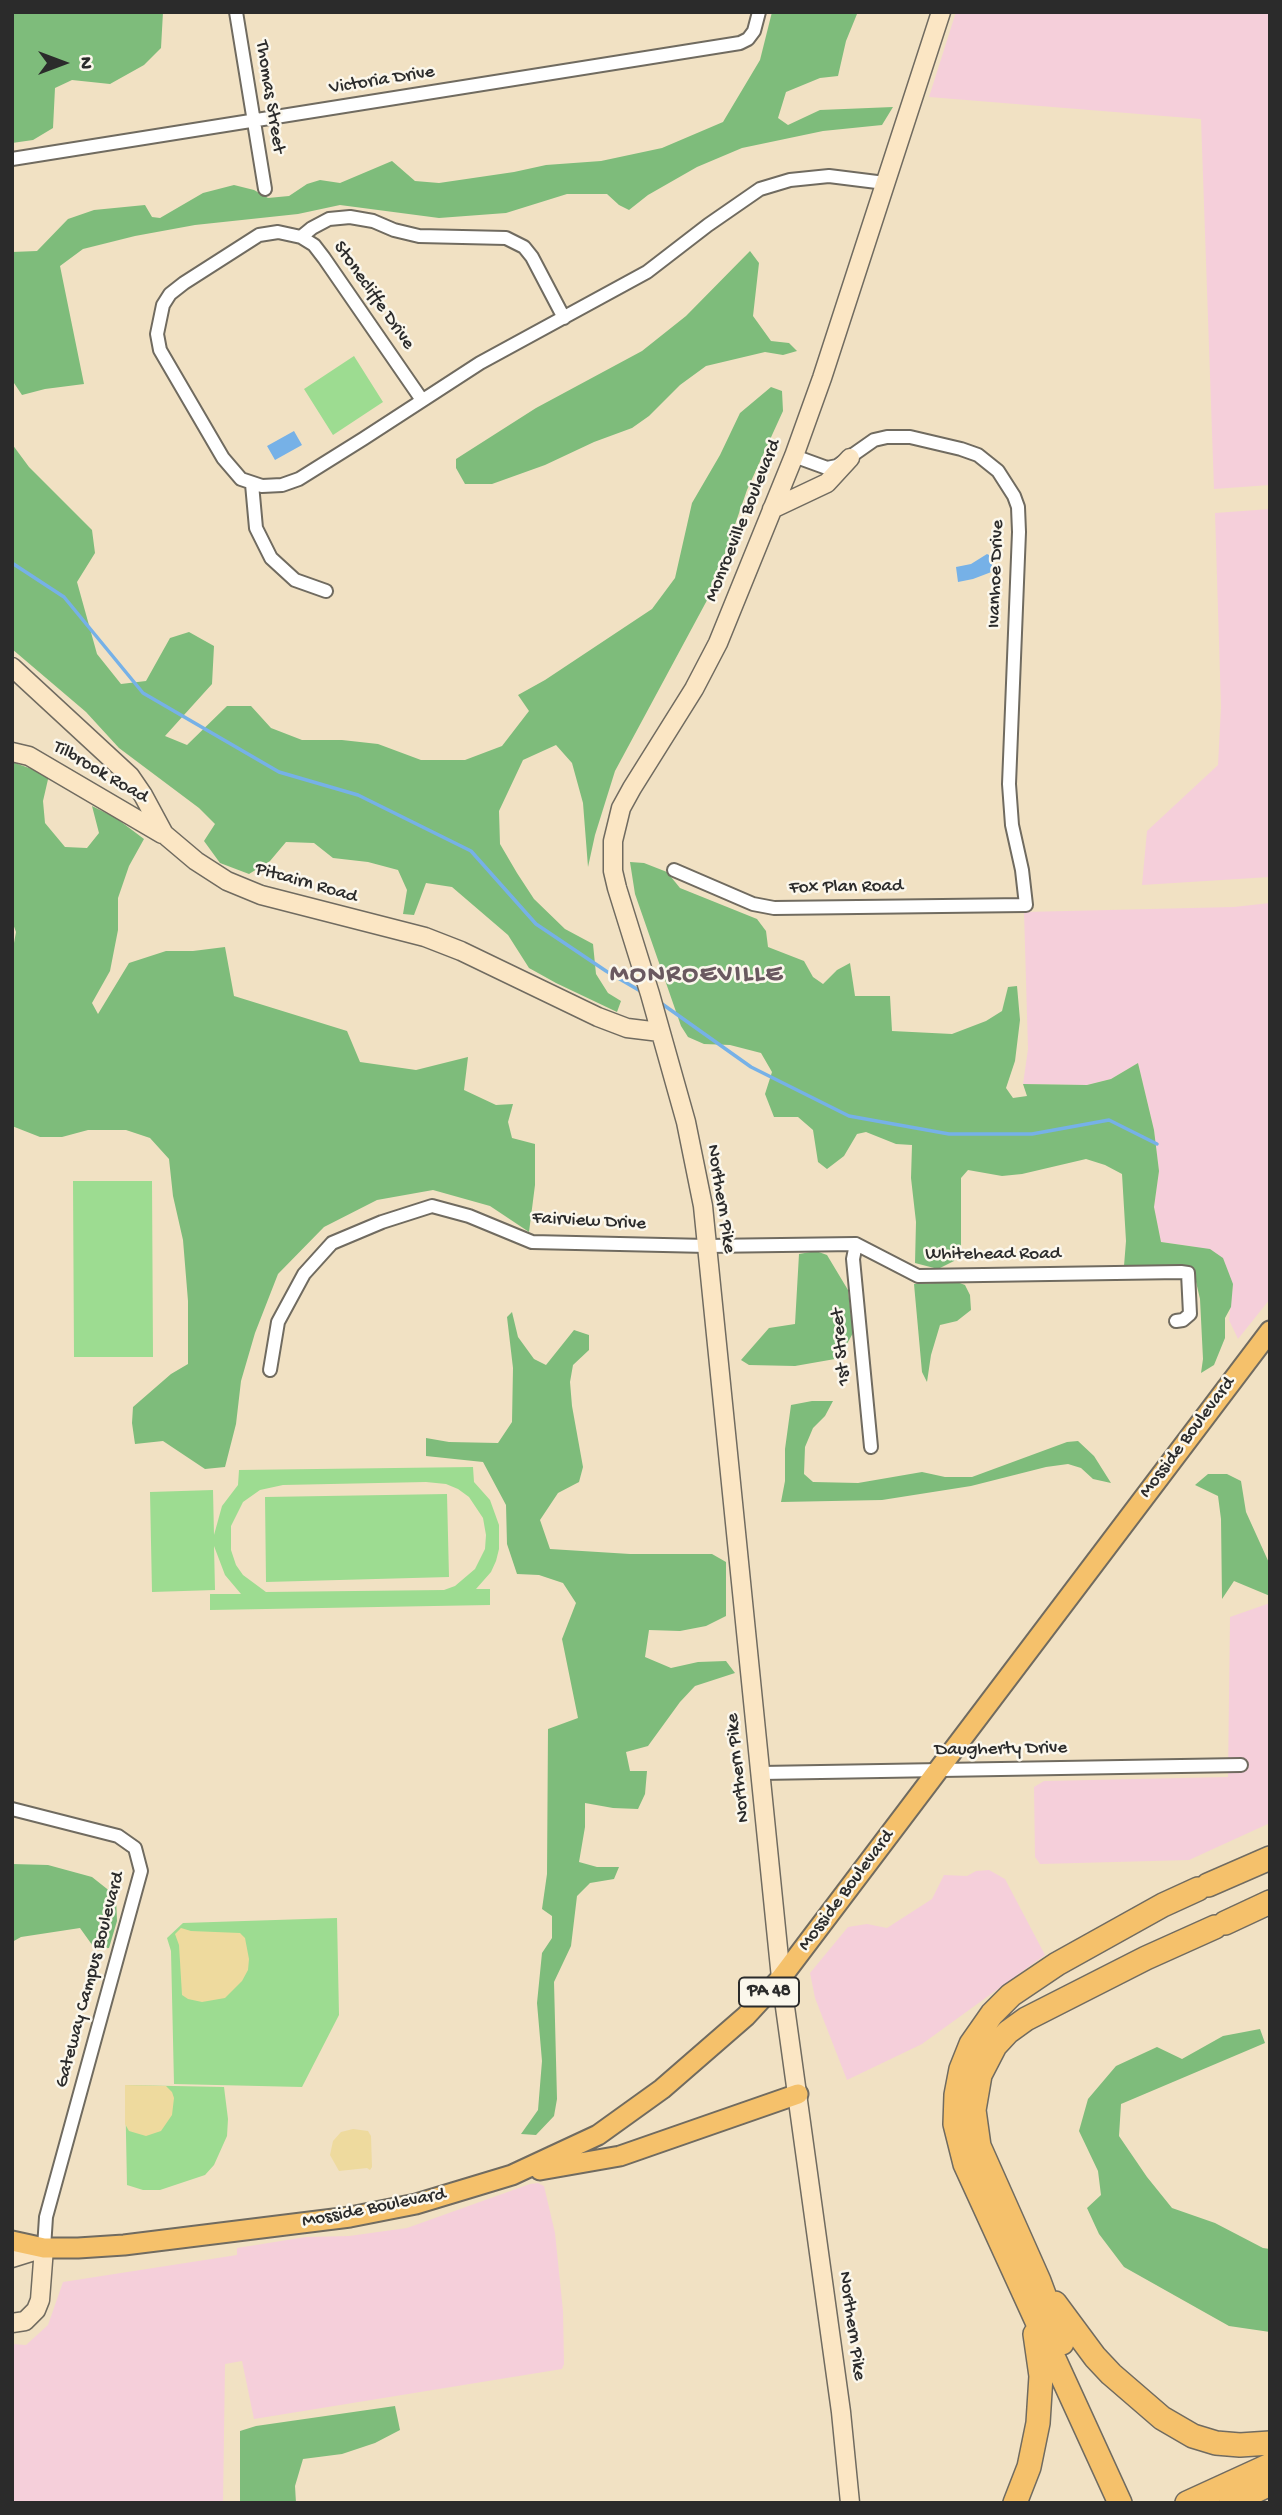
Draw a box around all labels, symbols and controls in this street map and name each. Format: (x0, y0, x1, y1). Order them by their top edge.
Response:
north arrow (28, 28, 98, 98)
street label: Thomas Street (249, 39, 289, 155)
text: N (73, 57, 96, 69)
street label: Victoria Drive (328, 61, 436, 101)
street label: Stonecliffe Drive (327, 237, 419, 355)
street label: Monroeville Boulevard (701, 437, 787, 605)
street label: Ivanhoe Drive (984, 519, 1010, 629)
street label: Tilbrook Road (48, 736, 152, 810)
street label: Pitcairn Road (252, 859, 360, 909)
street label: Fox Plan Road (789, 876, 903, 900)
district label: MONROEVILLE (611, 960, 783, 992)
street label: Northern Pike (700, 1143, 740, 1255)
street label: Fairview Drive (531, 1208, 647, 1236)
street label: Whitehead Road (925, 1244, 1061, 1266)
street label: 1st Street (827, 1307, 857, 1387)
street label: Mosside Boulevard (1135, 1373, 1241, 1503)
street label: Northern Pike (722, 1712, 756, 1824)
street label: Daugherty Drive (935, 1737, 1067, 1763)
street label: Mosside Boulevard (794, 1826, 900, 1956)
street label: Gateway Campus Boulevard (51, 1870, 131, 2090)
road number: PA 48 (739, 1978, 799, 2006)
street label: Mosside Boulevard (300, 2184, 448, 2234)
street label: Northern Pike (832, 2270, 870, 2382)

